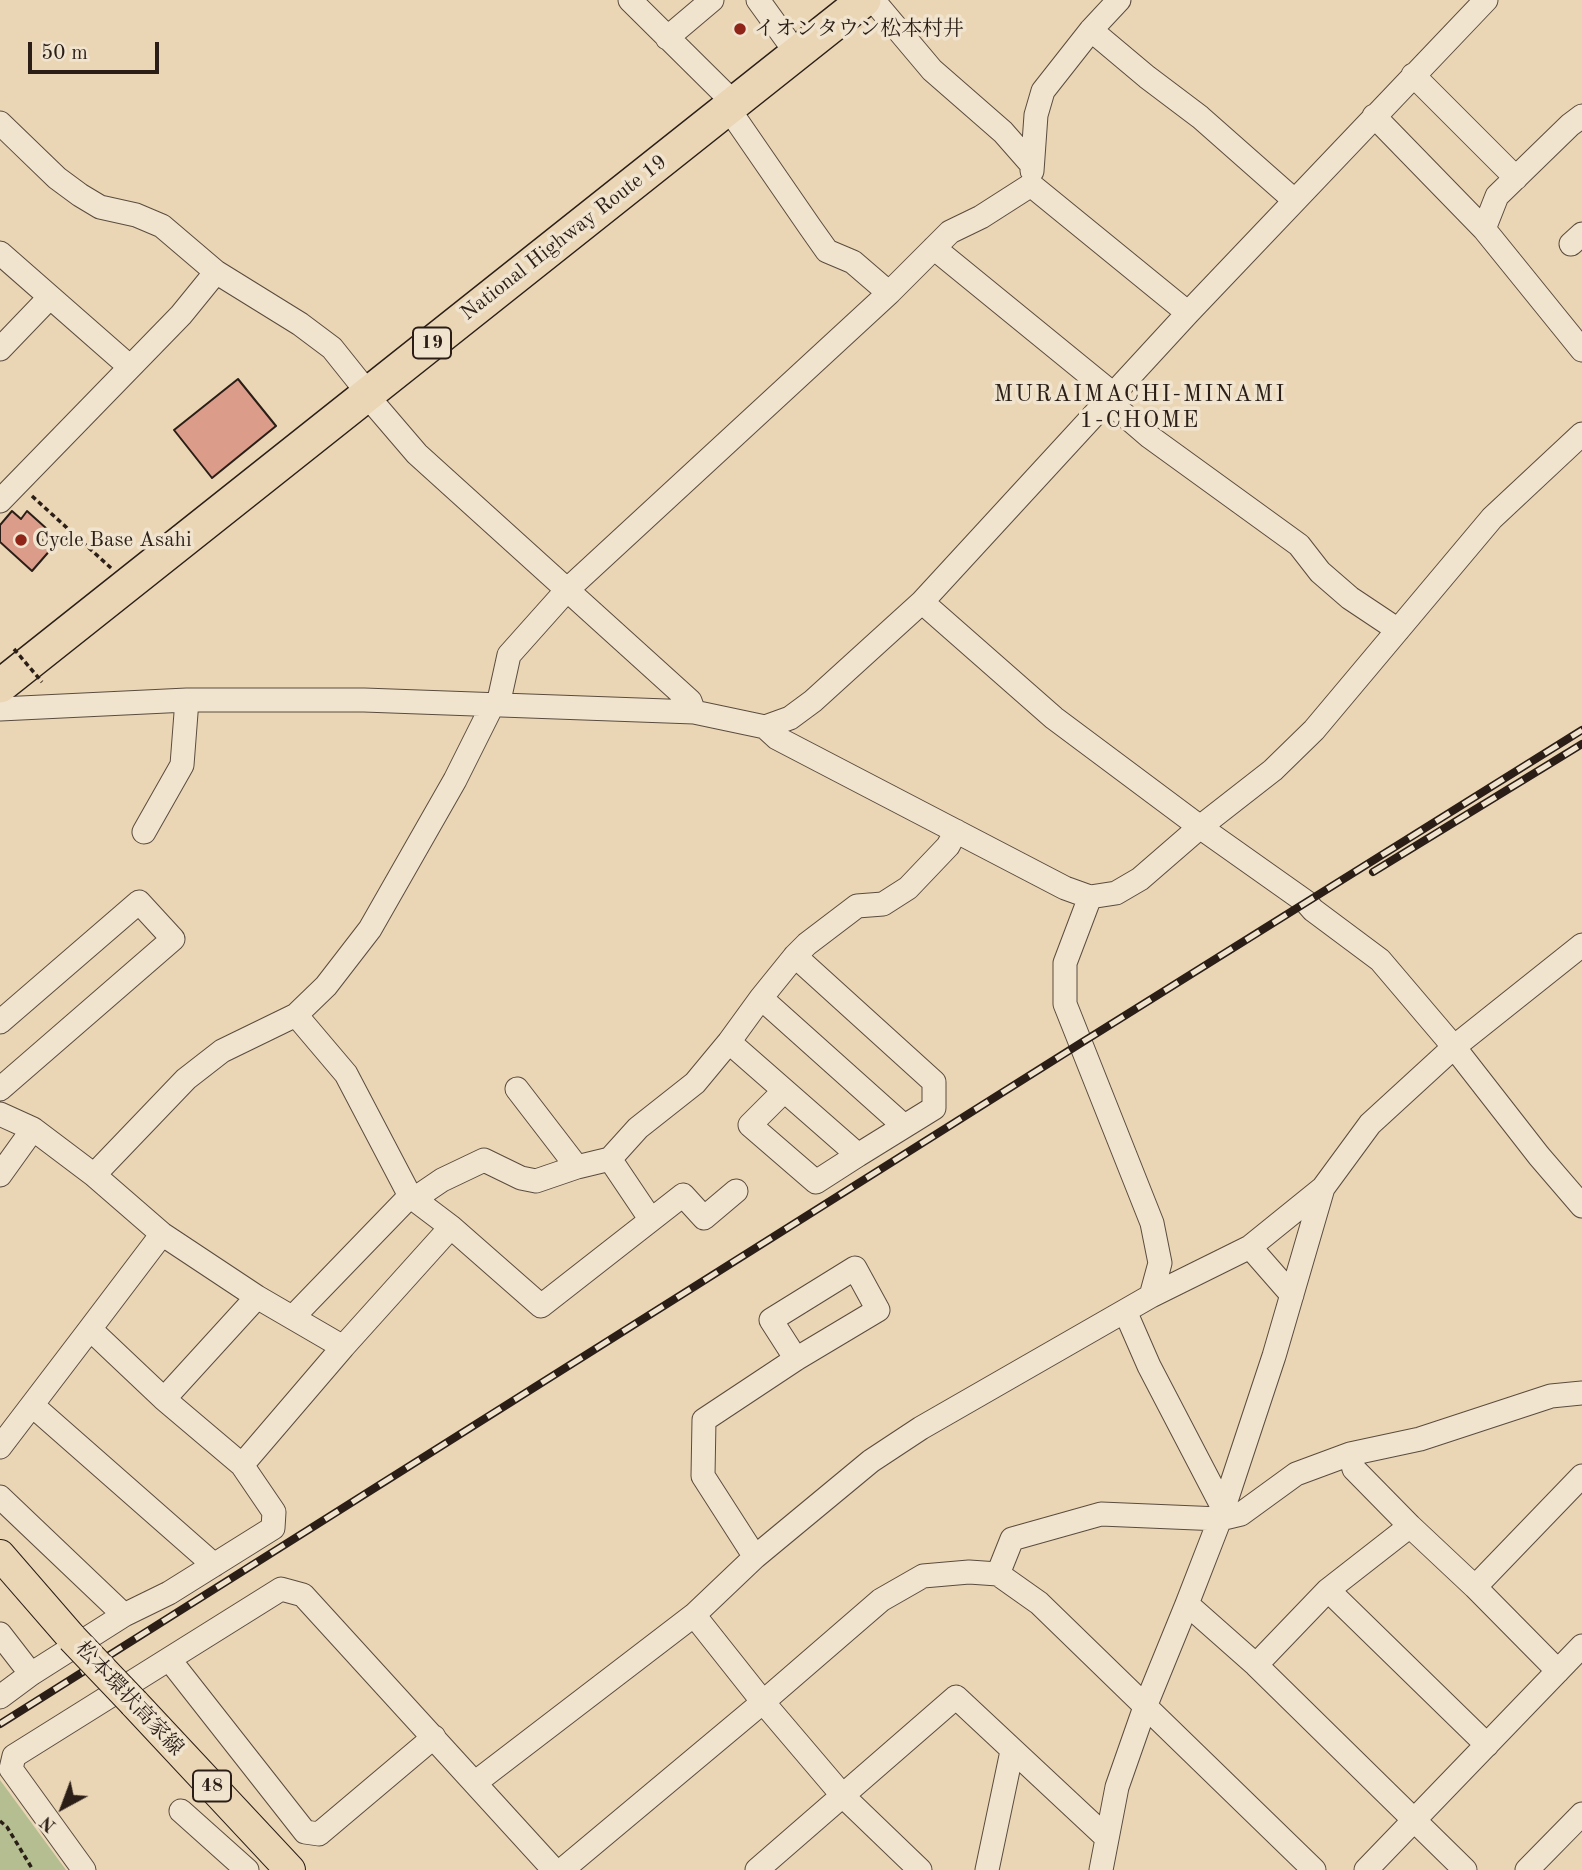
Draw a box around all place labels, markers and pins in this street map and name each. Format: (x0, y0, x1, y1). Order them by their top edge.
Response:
place label: イオンタウン松本村井 (754, 16, 964, 42)
marker: イオンタウン松本村井 (732, 21, 748, 37)
place label: Cycle Base Asahi (35, 527, 192, 553)
marker: Cycle Base Asahi (13, 532, 29, 548)

